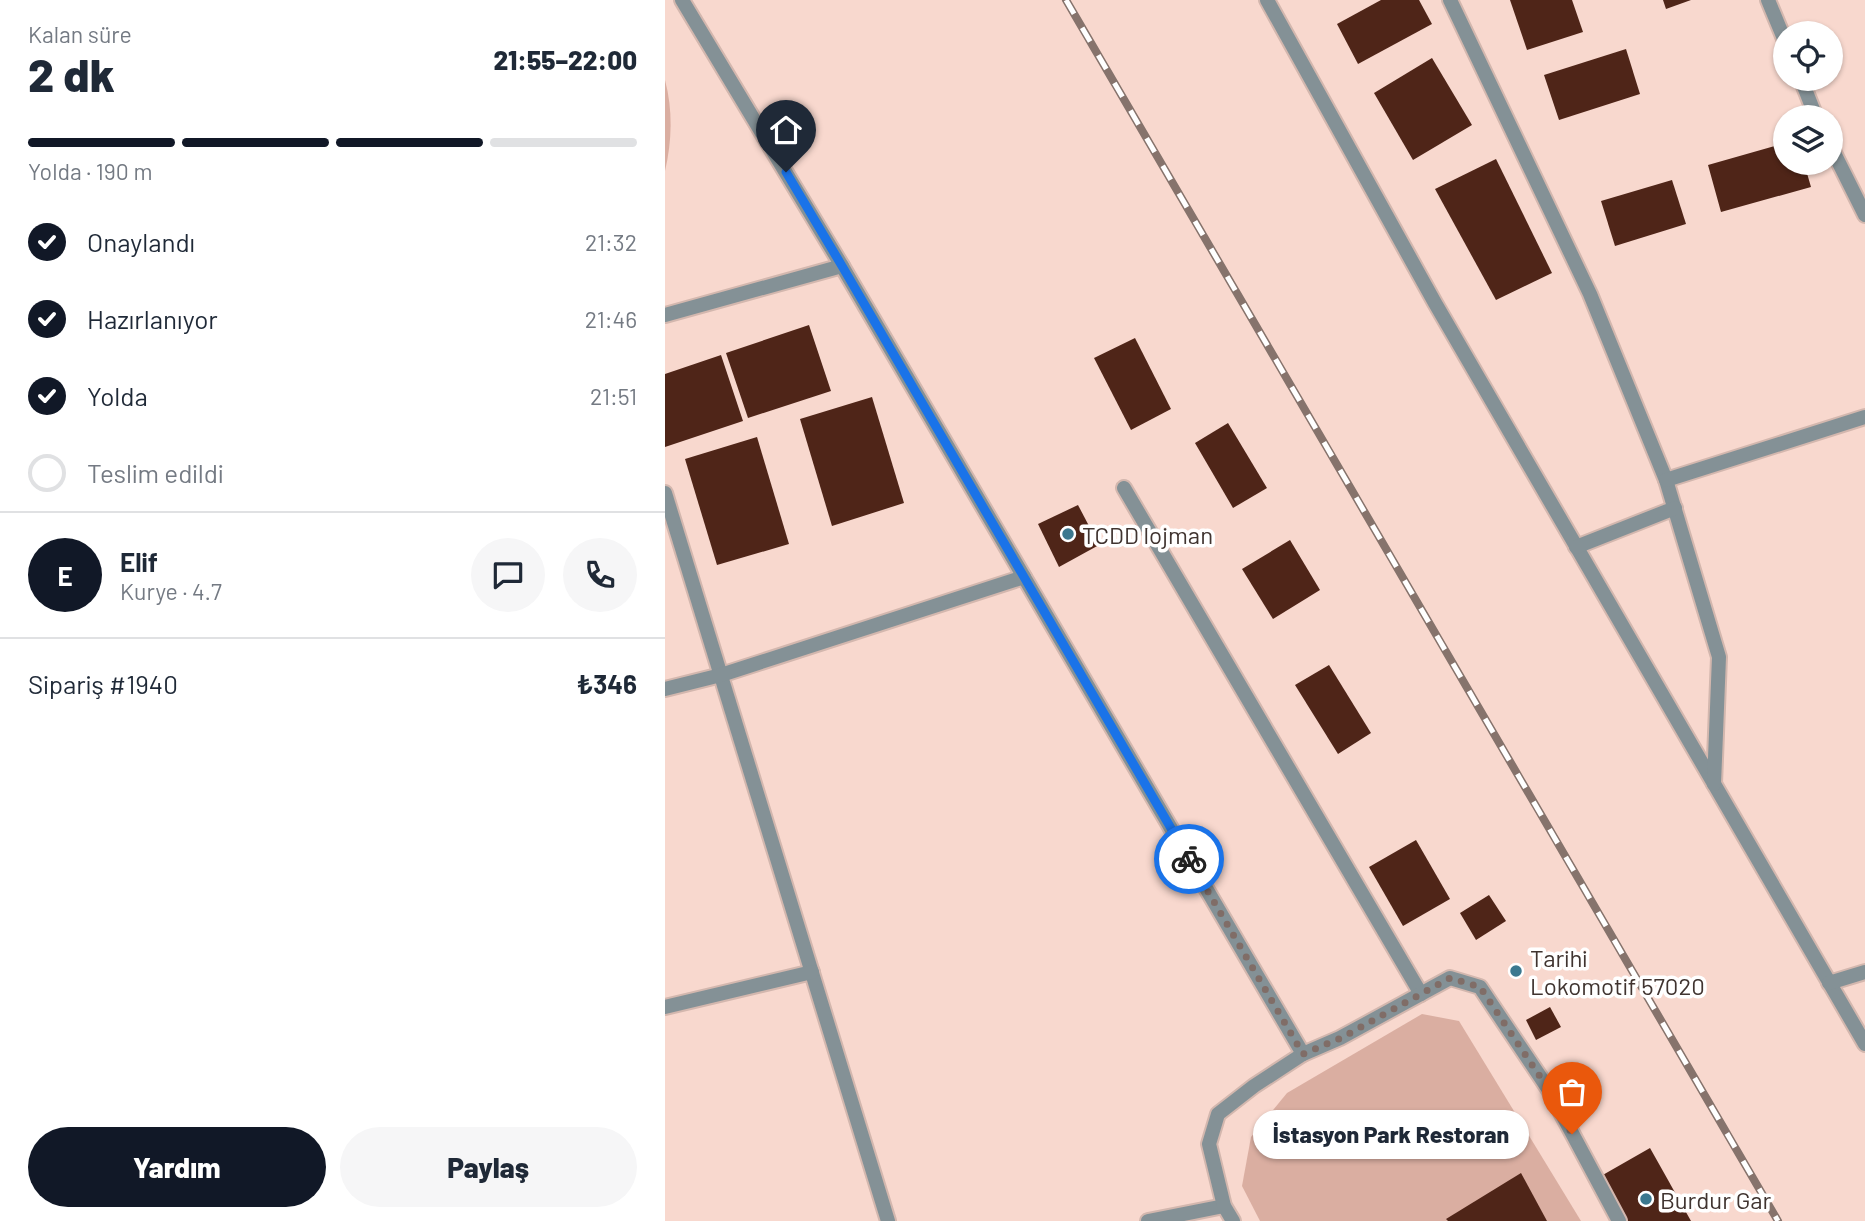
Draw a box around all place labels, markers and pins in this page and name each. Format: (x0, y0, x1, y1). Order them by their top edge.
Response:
pin (756, 100, 816, 172)
place label: TCDD lojman (1082, 520, 1213, 549)
marker: TCDD lojman (1060, 526, 1076, 542)
place label: Tarihi Lokomotif 57020 (1530, 943, 1705, 1000)
marker: Tarihi Lokomotif 57020 (1508, 963, 1524, 979)
pin (1542, 1062, 1602, 1134)
callout: İstasyon Park Restoran (1254, 1110, 1530, 1158)
place label: Burdur Gar (1660, 1185, 1772, 1214)
marker: Burdur Gar (1638, 1191, 1654, 1207)

